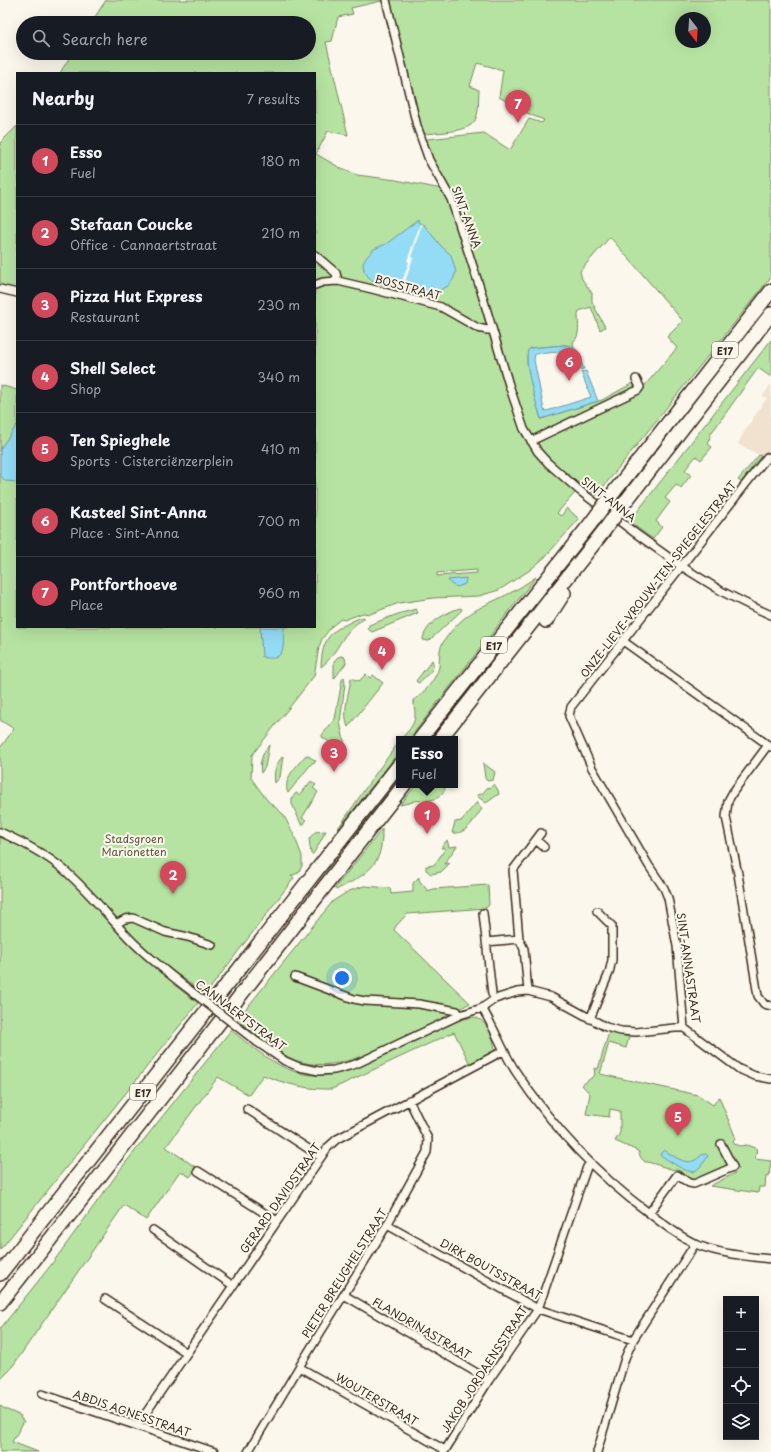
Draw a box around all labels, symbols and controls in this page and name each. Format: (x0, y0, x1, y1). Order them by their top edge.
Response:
north arrow (675, 12, 711, 48)
search box (16, 16, 316, 60)
icon: search (30, 27, 52, 49)
text: Search here (62, 27, 148, 50)
text: Nearby (32, 85, 94, 111)
text: 7 results (247, 89, 300, 108)
pin: 7 (505, 90, 531, 123)
text: Esso (70, 140, 102, 163)
text: 1 (42, 151, 48, 170)
text: 180 m (261, 151, 300, 170)
text: Fuel (70, 163, 96, 182)
street label: SINT-ANNA (448, 183, 486, 251)
text: Stefaan Coucke (70, 212, 193, 235)
text: 2 (40, 223, 50, 242)
text: 210 m (261, 223, 300, 242)
text: Office · Cannaertstraat (70, 235, 217, 254)
street label: BOSSTRAAT (373, 270, 444, 304)
text: Pizza Hut Express (70, 284, 203, 307)
text: 3 (41, 295, 49, 314)
text: 230 m (258, 295, 300, 314)
text: Restaurant (70, 307, 140, 326)
road number: E17 (712, 342, 738, 358)
pin: 6 (556, 348, 582, 381)
text: Shell Select (70, 356, 156, 379)
text: 4 (41, 367, 49, 386)
text: 340 m (257, 367, 300, 386)
text: Shop (70, 379, 101, 398)
text: Ten Spieghele (70, 428, 170, 451)
text: 5 (41, 439, 49, 458)
text: 410 m (261, 439, 300, 458)
text: Sports · Cisterciënzerplein (70, 451, 234, 470)
street label: SINT-ANNA (578, 472, 640, 526)
street label: ONZE-LIEVE-VROUW-TEN-SPIEGELESTRAAT (576, 477, 741, 681)
text: Kasteel Sint-Anna (70, 500, 207, 523)
text: 6 (40, 511, 50, 530)
text: 700 m (258, 511, 300, 530)
text: Place · Sint-Anna (70, 523, 179, 542)
text: Pontforthoeve (70, 572, 177, 595)
text: 7 (41, 583, 49, 602)
text: 960 m (258, 583, 300, 602)
text: Place (70, 595, 103, 614)
pin: 4 (369, 637, 395, 670)
road number: E17 (481, 637, 507, 653)
popup (396, 736, 458, 788)
pin: 3 (321, 739, 347, 772)
text: Esso (411, 741, 443, 764)
text: Fuel (411, 764, 436, 783)
pin: 1 (414, 801, 440, 834)
park label: Stadsgroen Marionetten (101, 830, 167, 860)
pin: 2 (160, 861, 186, 894)
street label: SINT-ANNASTRAAT (673, 912, 705, 1025)
your location (332, 968, 352, 988)
street label: CANNAERTSTRAAT (192, 975, 290, 1055)
road number: E17 (130, 1084, 156, 1100)
pin: 5 (665, 1103, 691, 1136)
street label: GERARD DAVIDSTRAAT (235, 1139, 325, 1257)
street label: PIETER BREUGHELSTRAAT (297, 1204, 391, 1341)
street label: DIRK BOUTSSTRAAT (437, 1234, 545, 1304)
street label: FLANDRINASTRAAT (369, 1293, 475, 1363)
map controls (723, 1296, 759, 1440)
button: + (723, 1296, 759, 1332)
street label: JAKOB JORDAENSSTRAAT (437, 1302, 532, 1436)
button: − (723, 1332, 759, 1368)
street label: WOUTERSTRAAT (332, 1368, 422, 1430)
button: locate (723, 1368, 759, 1404)
street label: ABDIS AGNESSTRAAT (71, 1385, 194, 1441)
button: layers (723, 1404, 759, 1440)

